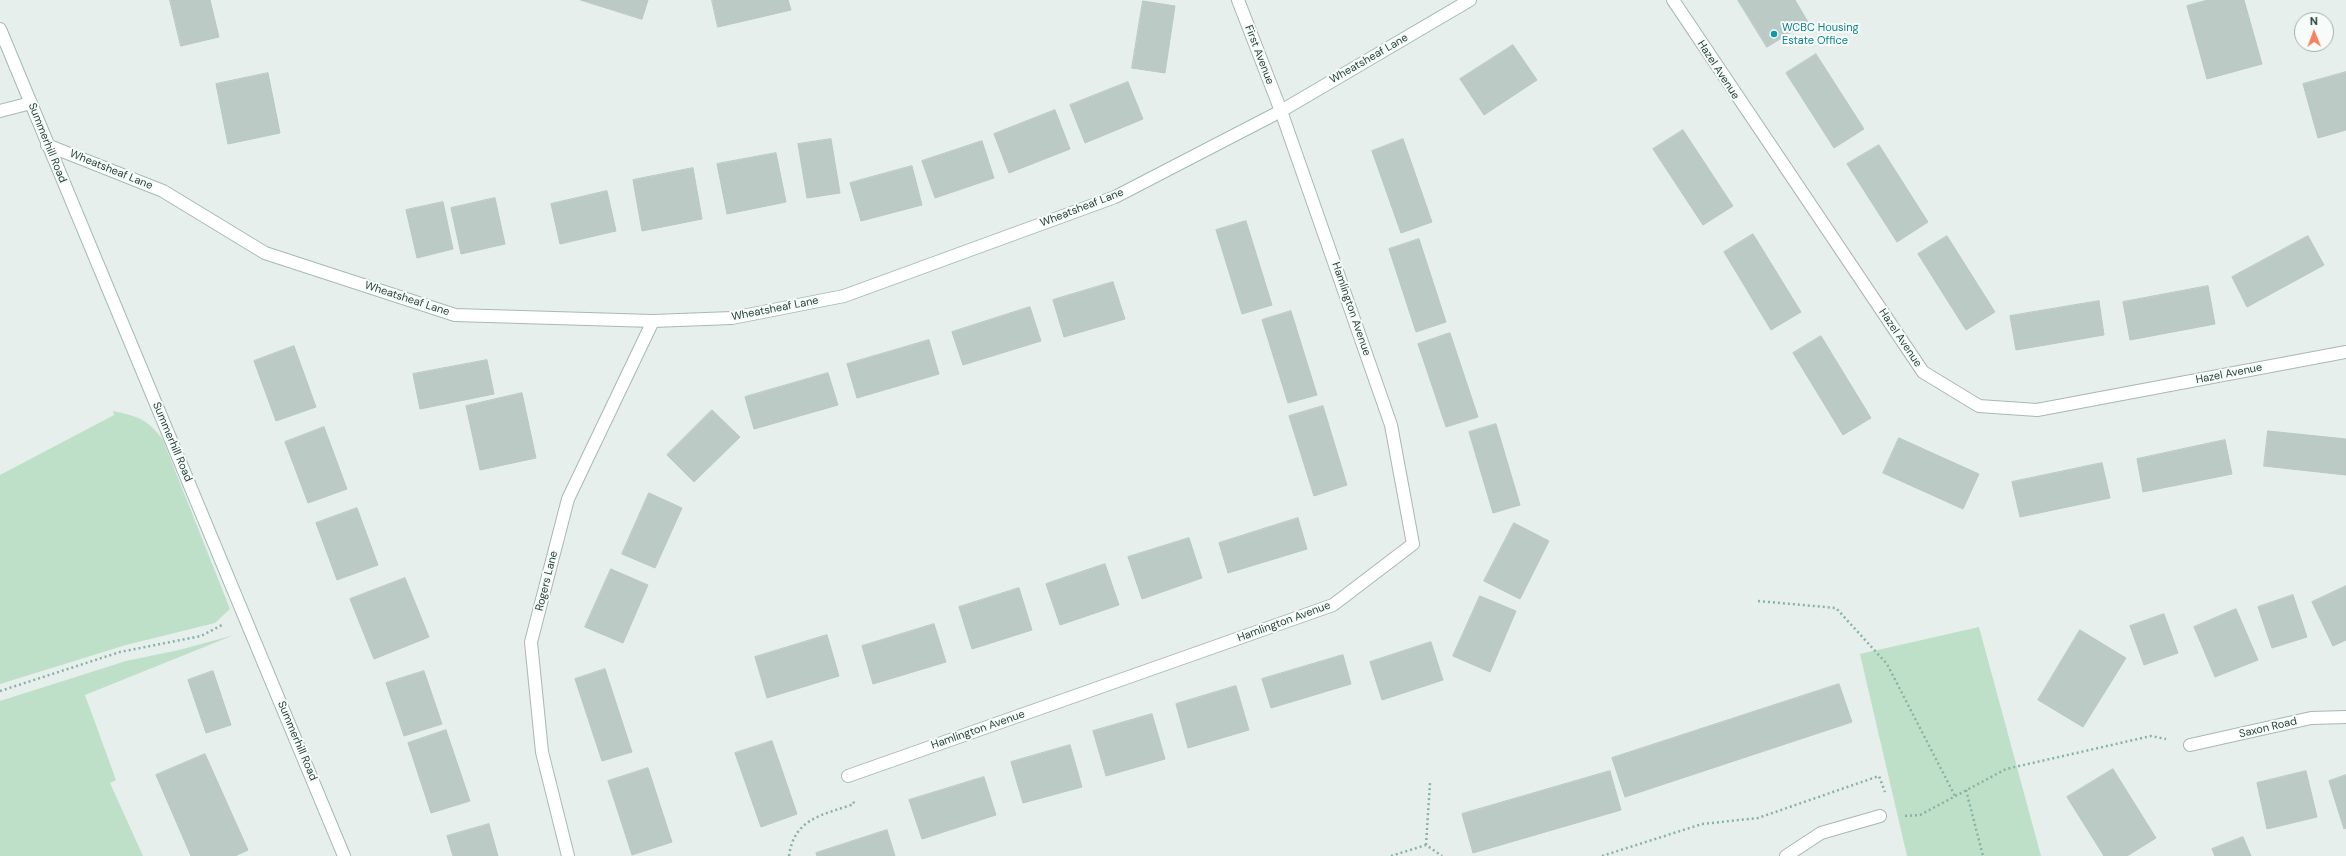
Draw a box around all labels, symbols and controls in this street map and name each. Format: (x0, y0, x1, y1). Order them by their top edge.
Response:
north arrow (2294, 12, 2334, 52)
text: N (2310, 14, 2318, 28)
place label: WCBC Housing Estate Office (1782, 21, 1859, 47)
street label: First Avenue (1242, 23, 1276, 87)
marker: WCBC Housing Estate Office (1769, 29, 1779, 39)
street label: Wheatsheaf Lane (1327, 31, 1411, 87)
street label: Hazel Avenue (1694, 38, 1742, 102)
street label: Summerhill Road (25, 101, 69, 185)
street label: Wheatsheaf Lane (68, 147, 154, 193)
street label: Wheatsheaf Lane (1038, 186, 1126, 230)
street label: Hamlington Avenue (1329, 260, 1373, 358)
street label: Wheatsheaf Lane (363, 279, 451, 319)
street label: Wheatsheaf Lane (730, 294, 820, 324)
street label: Hazel Avenue (1876, 306, 1924, 370)
street label: Hazel Avenue (2195, 361, 2263, 387)
street label: Summerhill Road (149, 400, 195, 484)
street label: Rogers Lane (533, 550, 561, 612)
street label: Hamlington Avenue (1236, 599, 1332, 645)
street label: Summerhill Road (274, 699, 320, 783)
street label: Hamlington Avenue (929, 708, 1027, 752)
street label: Saxon Road (2238, 715, 2298, 741)

